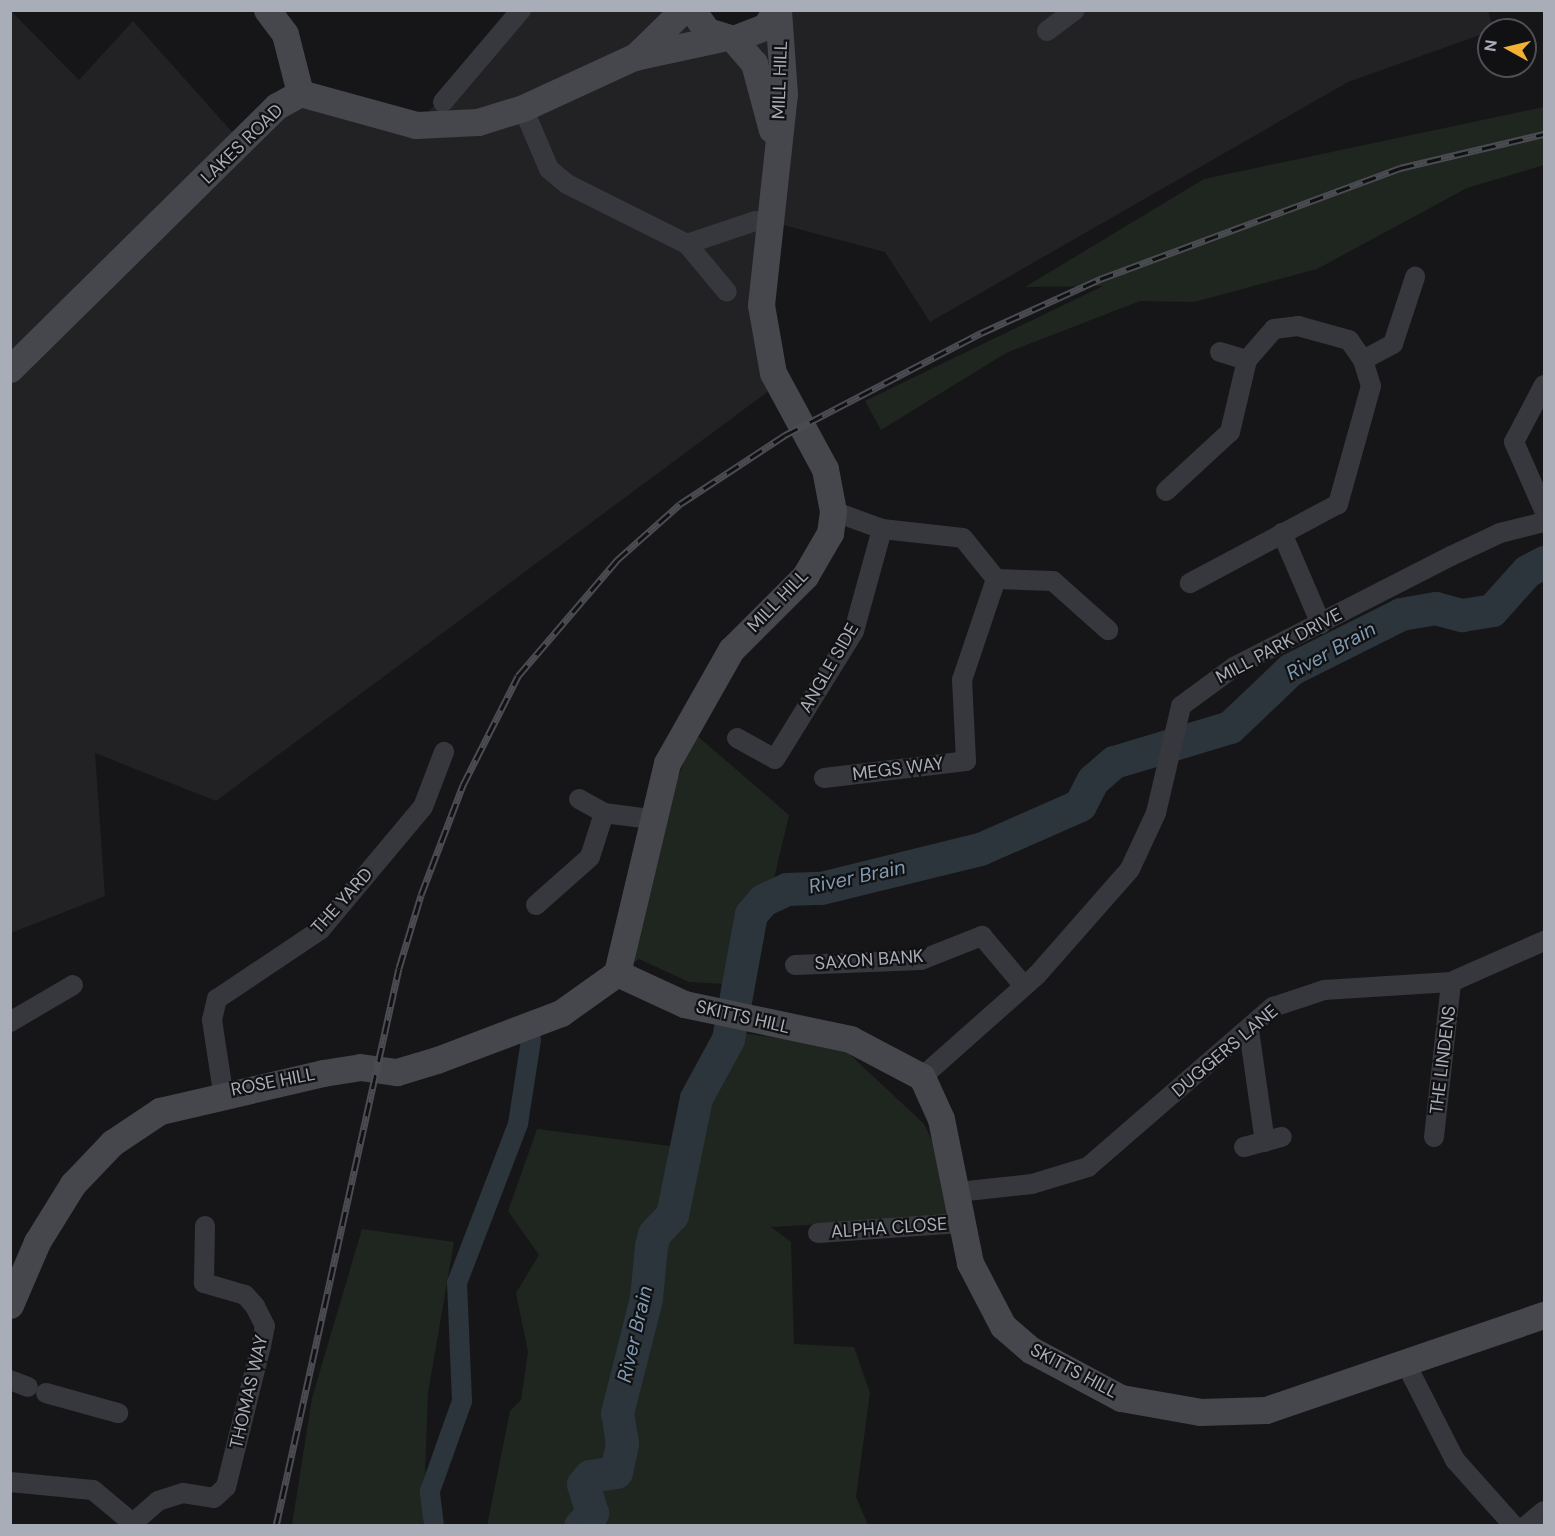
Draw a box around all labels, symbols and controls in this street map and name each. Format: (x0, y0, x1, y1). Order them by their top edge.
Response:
north arrow (1477, 18, 1537, 78)
text: N (1479, 38, 1502, 53)
street label: MILL HILL (768, 40, 792, 120)
street label: LAKES ROAD (197, 100, 287, 188)
street label: MILL HILL (743, 565, 813, 637)
street label: MILL PARK DRIVE (1212, 604, 1346, 688)
water label: River Brain (1282, 617, 1380, 685)
street label: ANGLE SIDE (795, 619, 863, 717)
street label: MEGS WAY (851, 753, 945, 785)
water label: River Brain (806, 855, 908, 899)
street label: THE YARD (307, 864, 377, 938)
street label: SAXON BANK (814, 945, 924, 975)
street label: SKITTS HILL (694, 996, 792, 1038)
street label: DUGGERS LANE (1168, 1000, 1282, 1102)
street label: THE LINDENS (1426, 1005, 1460, 1115)
street label: ROSE HILL (229, 1063, 317, 1101)
street label: ALPHA CLOSE (830, 1213, 948, 1243)
water label: River Brain (612, 1283, 658, 1385)
street label: THOMAS WAY (225, 1333, 273, 1451)
street label: SKITTS HILL (1027, 1339, 1121, 1403)

